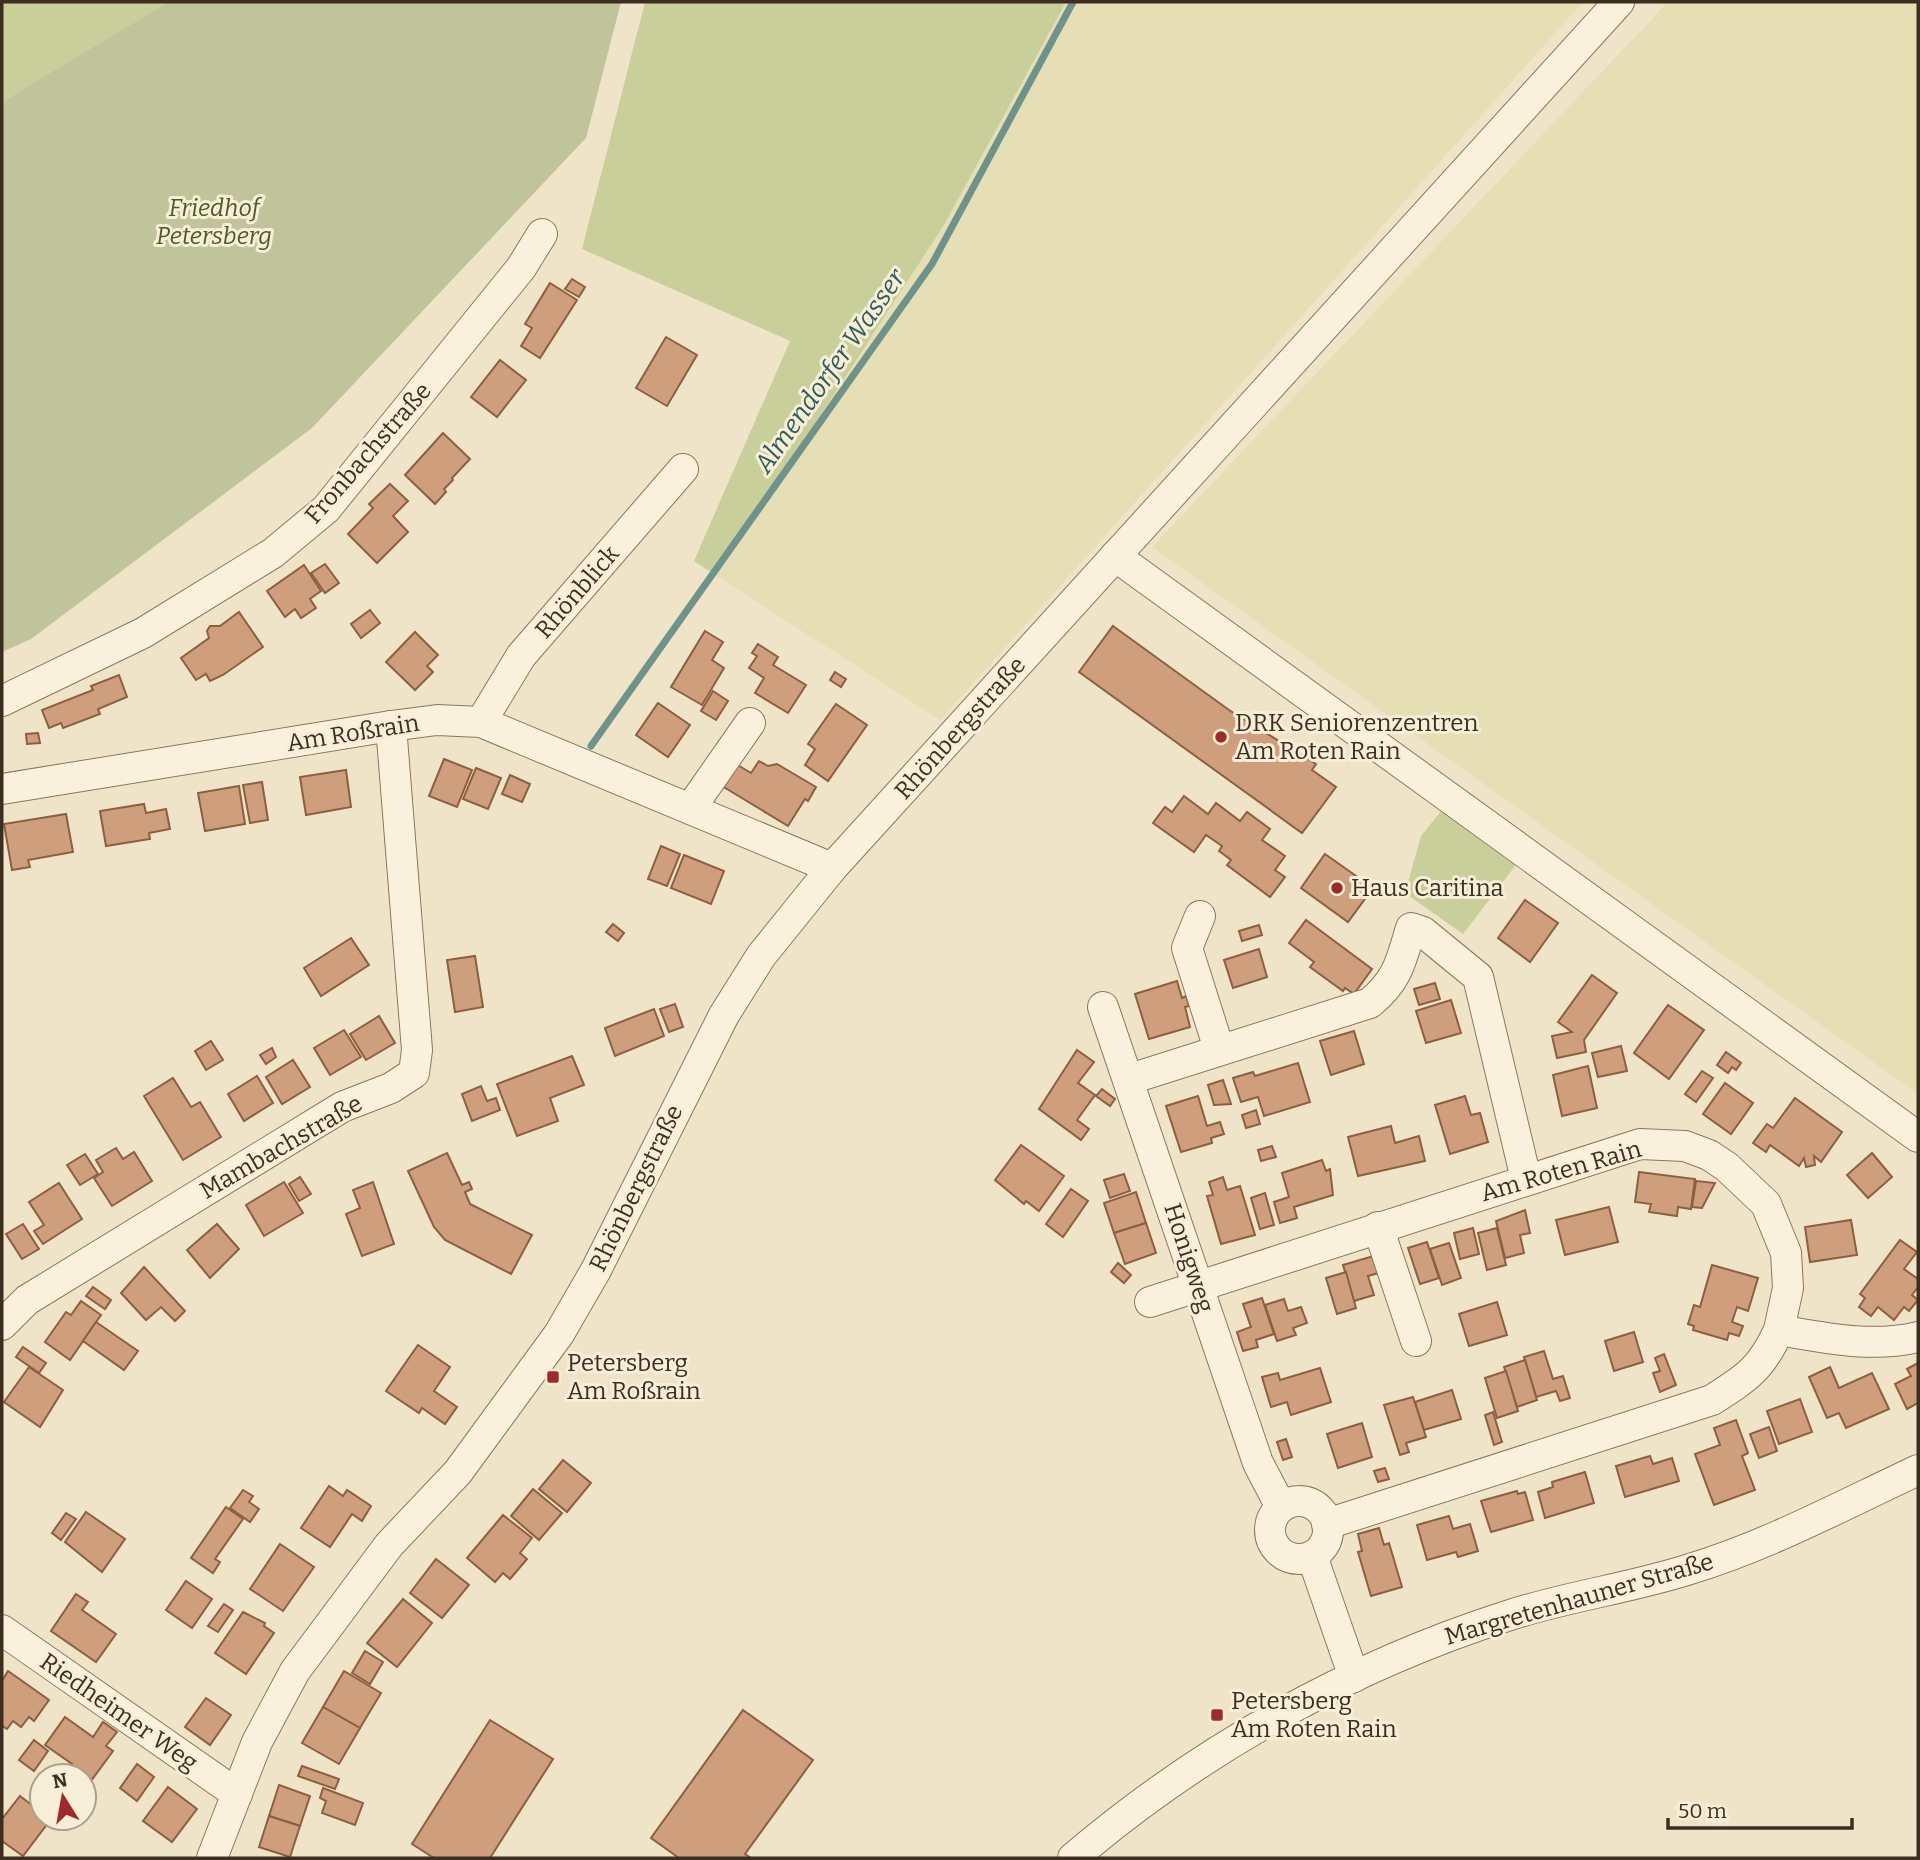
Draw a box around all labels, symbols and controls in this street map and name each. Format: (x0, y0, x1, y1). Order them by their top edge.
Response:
park label: Friedhof Petersberg (156, 194, 272, 250)
water label: Almendorfer Wasser (748, 262, 913, 480)
street label: Fronbachstraße (299, 377, 437, 529)
street label: Rhönblick (529, 540, 625, 644)
street label: Rhönbergstraße (889, 651, 1031, 805)
street label: Am Roßrain (285, 709, 421, 757)
place label: DRK Seniorenzentren Am Roten Rain (1235, 709, 1478, 765)
marker: DRK Seniorenzentren Am Roten Rain (1213, 729, 1229, 745)
place label: Haus Caritina (1351, 874, 1504, 902)
marker: Haus Caritina (1329, 880, 1345, 896)
street label: Mambachstraße (195, 1089, 367, 1205)
street label: Rhönbergstraße (584, 1100, 688, 1276)
street label: Am Roten Rain (1478, 1135, 1644, 1207)
street label: Honigweg (1158, 1200, 1220, 1316)
place label: Petersberg Am Roßrain (567, 1349, 701, 1405)
marker: Petersberg Am Roßrain (545, 1369, 561, 1385)
street label: Margretenhauner Straße (1441, 1547, 1717, 1651)
street label: Riedheimer Weg (35, 1647, 203, 1777)
place label: Petersberg Am Roten Rain (1231, 1687, 1397, 1743)
marker: Petersberg Am Roten Rain (1209, 1707, 1225, 1723)
north arrow (28, 1762, 98, 1832)
text: N (50, 1768, 70, 1793)
scale bar (1668, 1786, 1852, 1830)
text: 50 m (1678, 1798, 1727, 1824)

